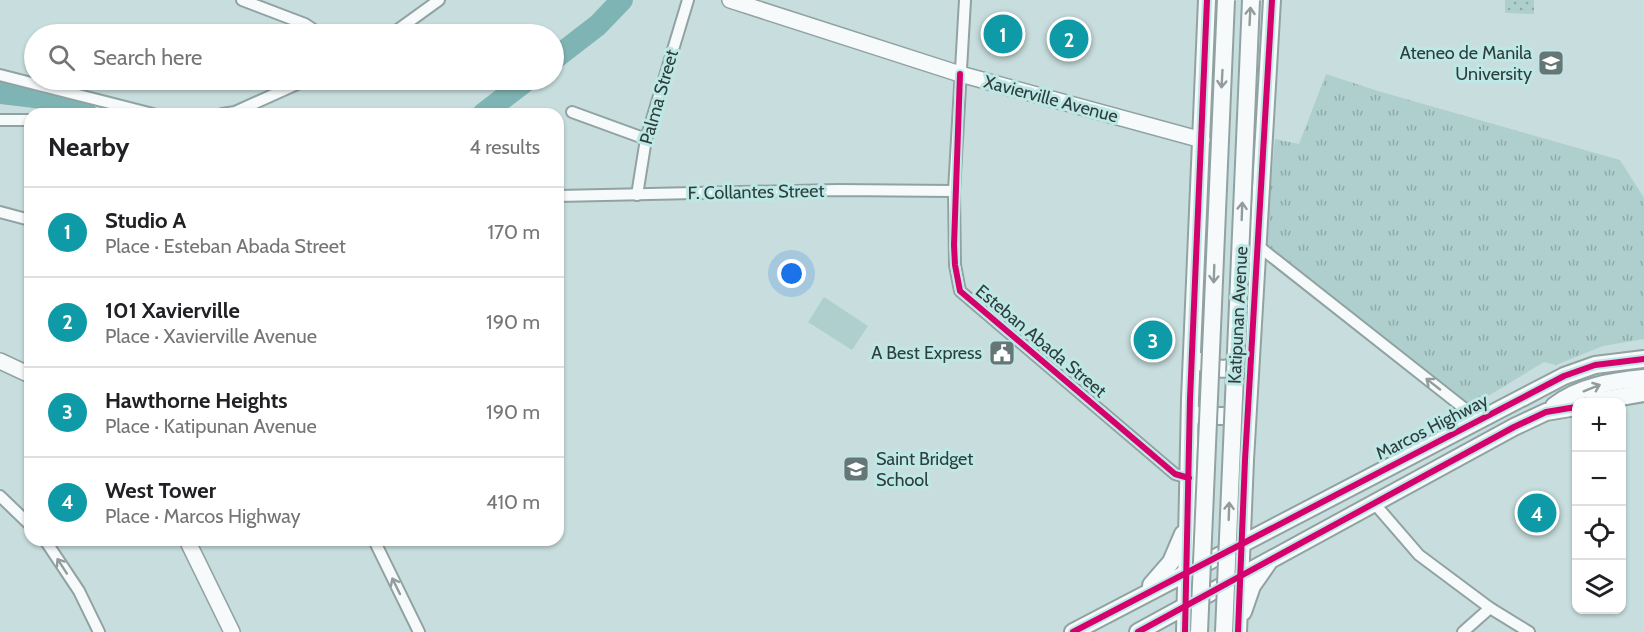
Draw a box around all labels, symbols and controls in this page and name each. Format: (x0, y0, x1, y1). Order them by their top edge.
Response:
one-way arrow (1245, 7, 1256, 27)
pin: 1 (984, 12, 1022, 57)
pin: 2 (1050, 16, 1088, 62)
search box (24, 24, 564, 90)
icon: search (45, 41, 78, 74)
place label: Ateneo de Manila University (1400, 42, 1532, 85)
text: Search here (93, 44, 202, 71)
street label: Palma Street (635, 47, 683, 147)
school or university icon: Ateneo de Manila University (1536, 48, 1566, 78)
one-way arrow (1217, 69, 1228, 89)
street label: Xavierville Avenue (982, 71, 1120, 127)
text: Nearby (48, 131, 129, 163)
text: 4 results (469, 135, 540, 159)
street label: F. Collantes Street (687, 180, 825, 204)
one-way arrow (1236, 201, 1247, 221)
text: Studio A (105, 207, 186, 234)
text: 1 (64, 220, 71, 244)
text: 170 m (488, 220, 540, 244)
text: Place · Esteban Abada Street (105, 234, 346, 258)
street label: Katipunan Avenue (1223, 246, 1253, 384)
your location (777, 259, 806, 288)
one-way arrow (1208, 264, 1219, 284)
street label: Esteban Abada Street (971, 280, 1111, 402)
text: 101 Xavierville (105, 297, 240, 324)
text: 2 (62, 310, 73, 334)
text: 190 m (486, 310, 540, 334)
pin: 3 (1134, 318, 1172, 362)
text: Place · Xavierville Avenue (105, 324, 317, 348)
public building icon: A Best Express (987, 338, 1017, 368)
place label: A Best Express (871, 342, 982, 364)
one-way arrow (1425, 378, 1441, 391)
one-way arrow (1583, 382, 1601, 393)
text: Hawthorne Heights (105, 387, 288, 414)
street label: Marcos Highway (1372, 389, 1492, 465)
map controls (1572, 398, 1626, 614)
button: + (1572, 398, 1626, 452)
text: 3 (62, 400, 73, 424)
text: 190 m (486, 400, 540, 424)
text: Place · Katipunan Avenue (105, 414, 317, 438)
place label: Saint Bridget School (876, 448, 973, 491)
button: − (1572, 452, 1626, 506)
school or university icon: Saint Bridget School (841, 454, 871, 484)
text: West Tower (105, 477, 216, 504)
text: 4 (61, 490, 74, 514)
text: 410 m (486, 490, 540, 514)
pin: 4 (1518, 490, 1556, 536)
one-way arrow (1223, 501, 1234, 521)
text: Place · Marcos Highway (105, 504, 301, 528)
button: locate (1572, 506, 1626, 560)
one-way arrow (56, 558, 68, 574)
button: layers (1572, 560, 1626, 614)
one-way arrow (390, 578, 401, 596)

